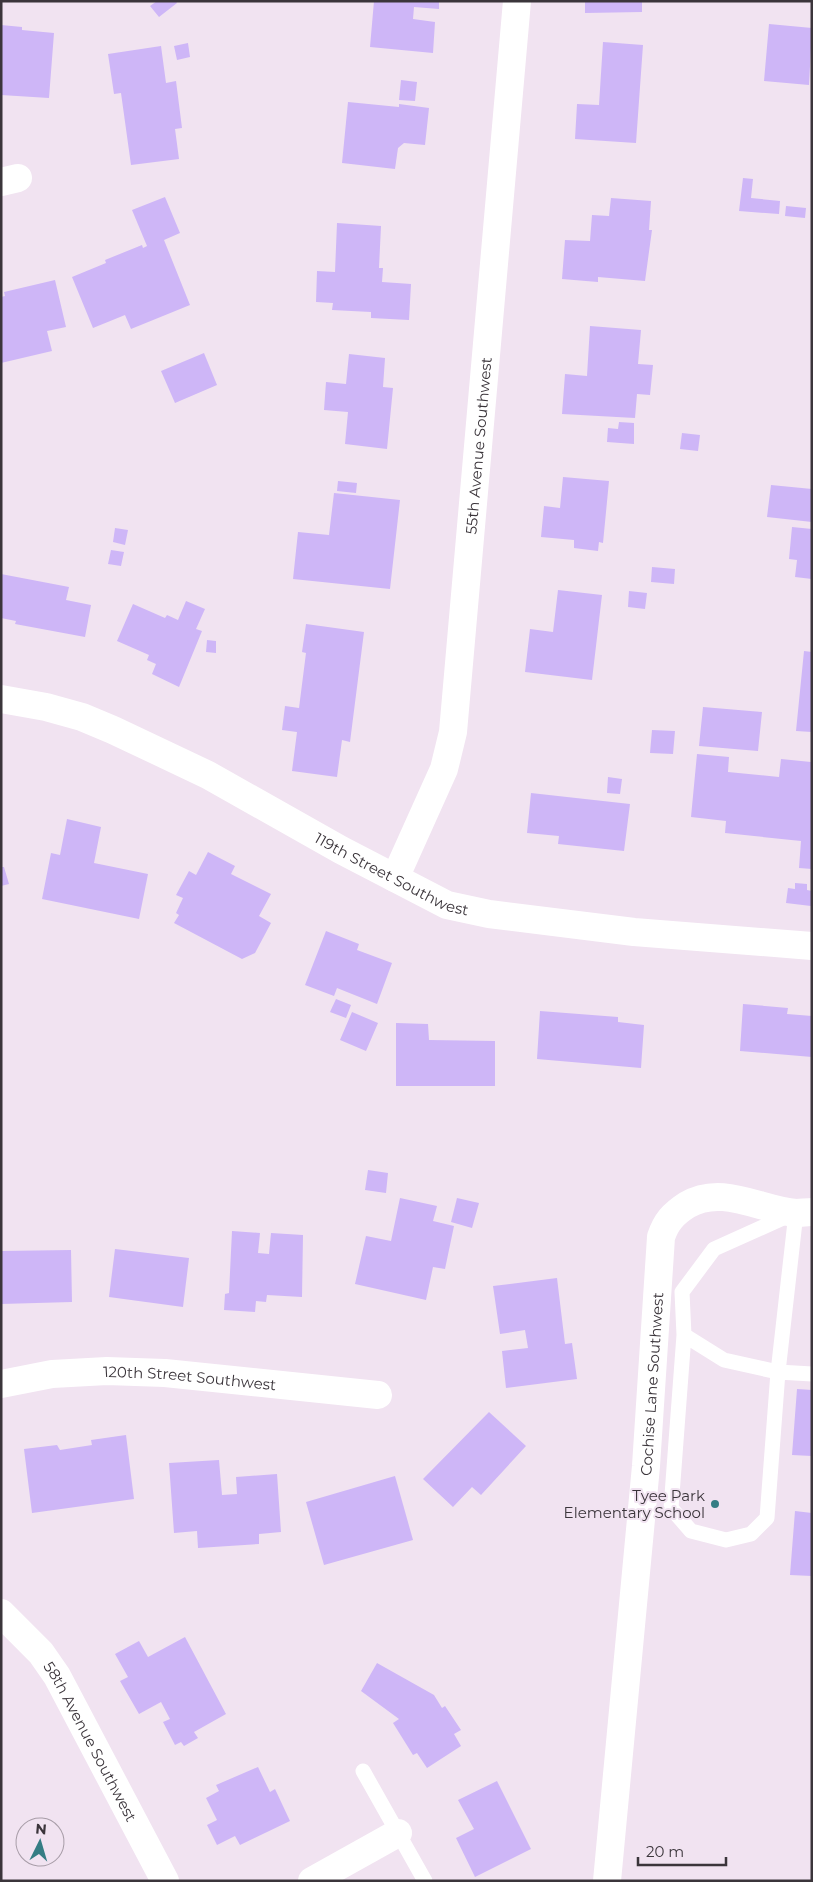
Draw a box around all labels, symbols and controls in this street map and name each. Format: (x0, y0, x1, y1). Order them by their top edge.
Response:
street label: 55th Avenue Southwest (461, 356, 495, 535)
street label: 119th Street Southwest (312, 828, 471, 919)
street label: Cochise Lane Southwest (636, 1292, 667, 1477)
street label: 120th Street Southwest (103, 1361, 277, 1394)
place label: Tyee Park Elementary School (564, 1486, 705, 1522)
marker: Tyee Park Elementary School (709, 1498, 721, 1510)
street label: 58th Avenue Southwest (40, 1657, 141, 1825)
north arrow (15, 1817, 65, 1867)
text: N (35, 1820, 48, 1839)
scale bar (638, 1834, 726, 1866)
text: 20 m (646, 1842, 684, 1861)

